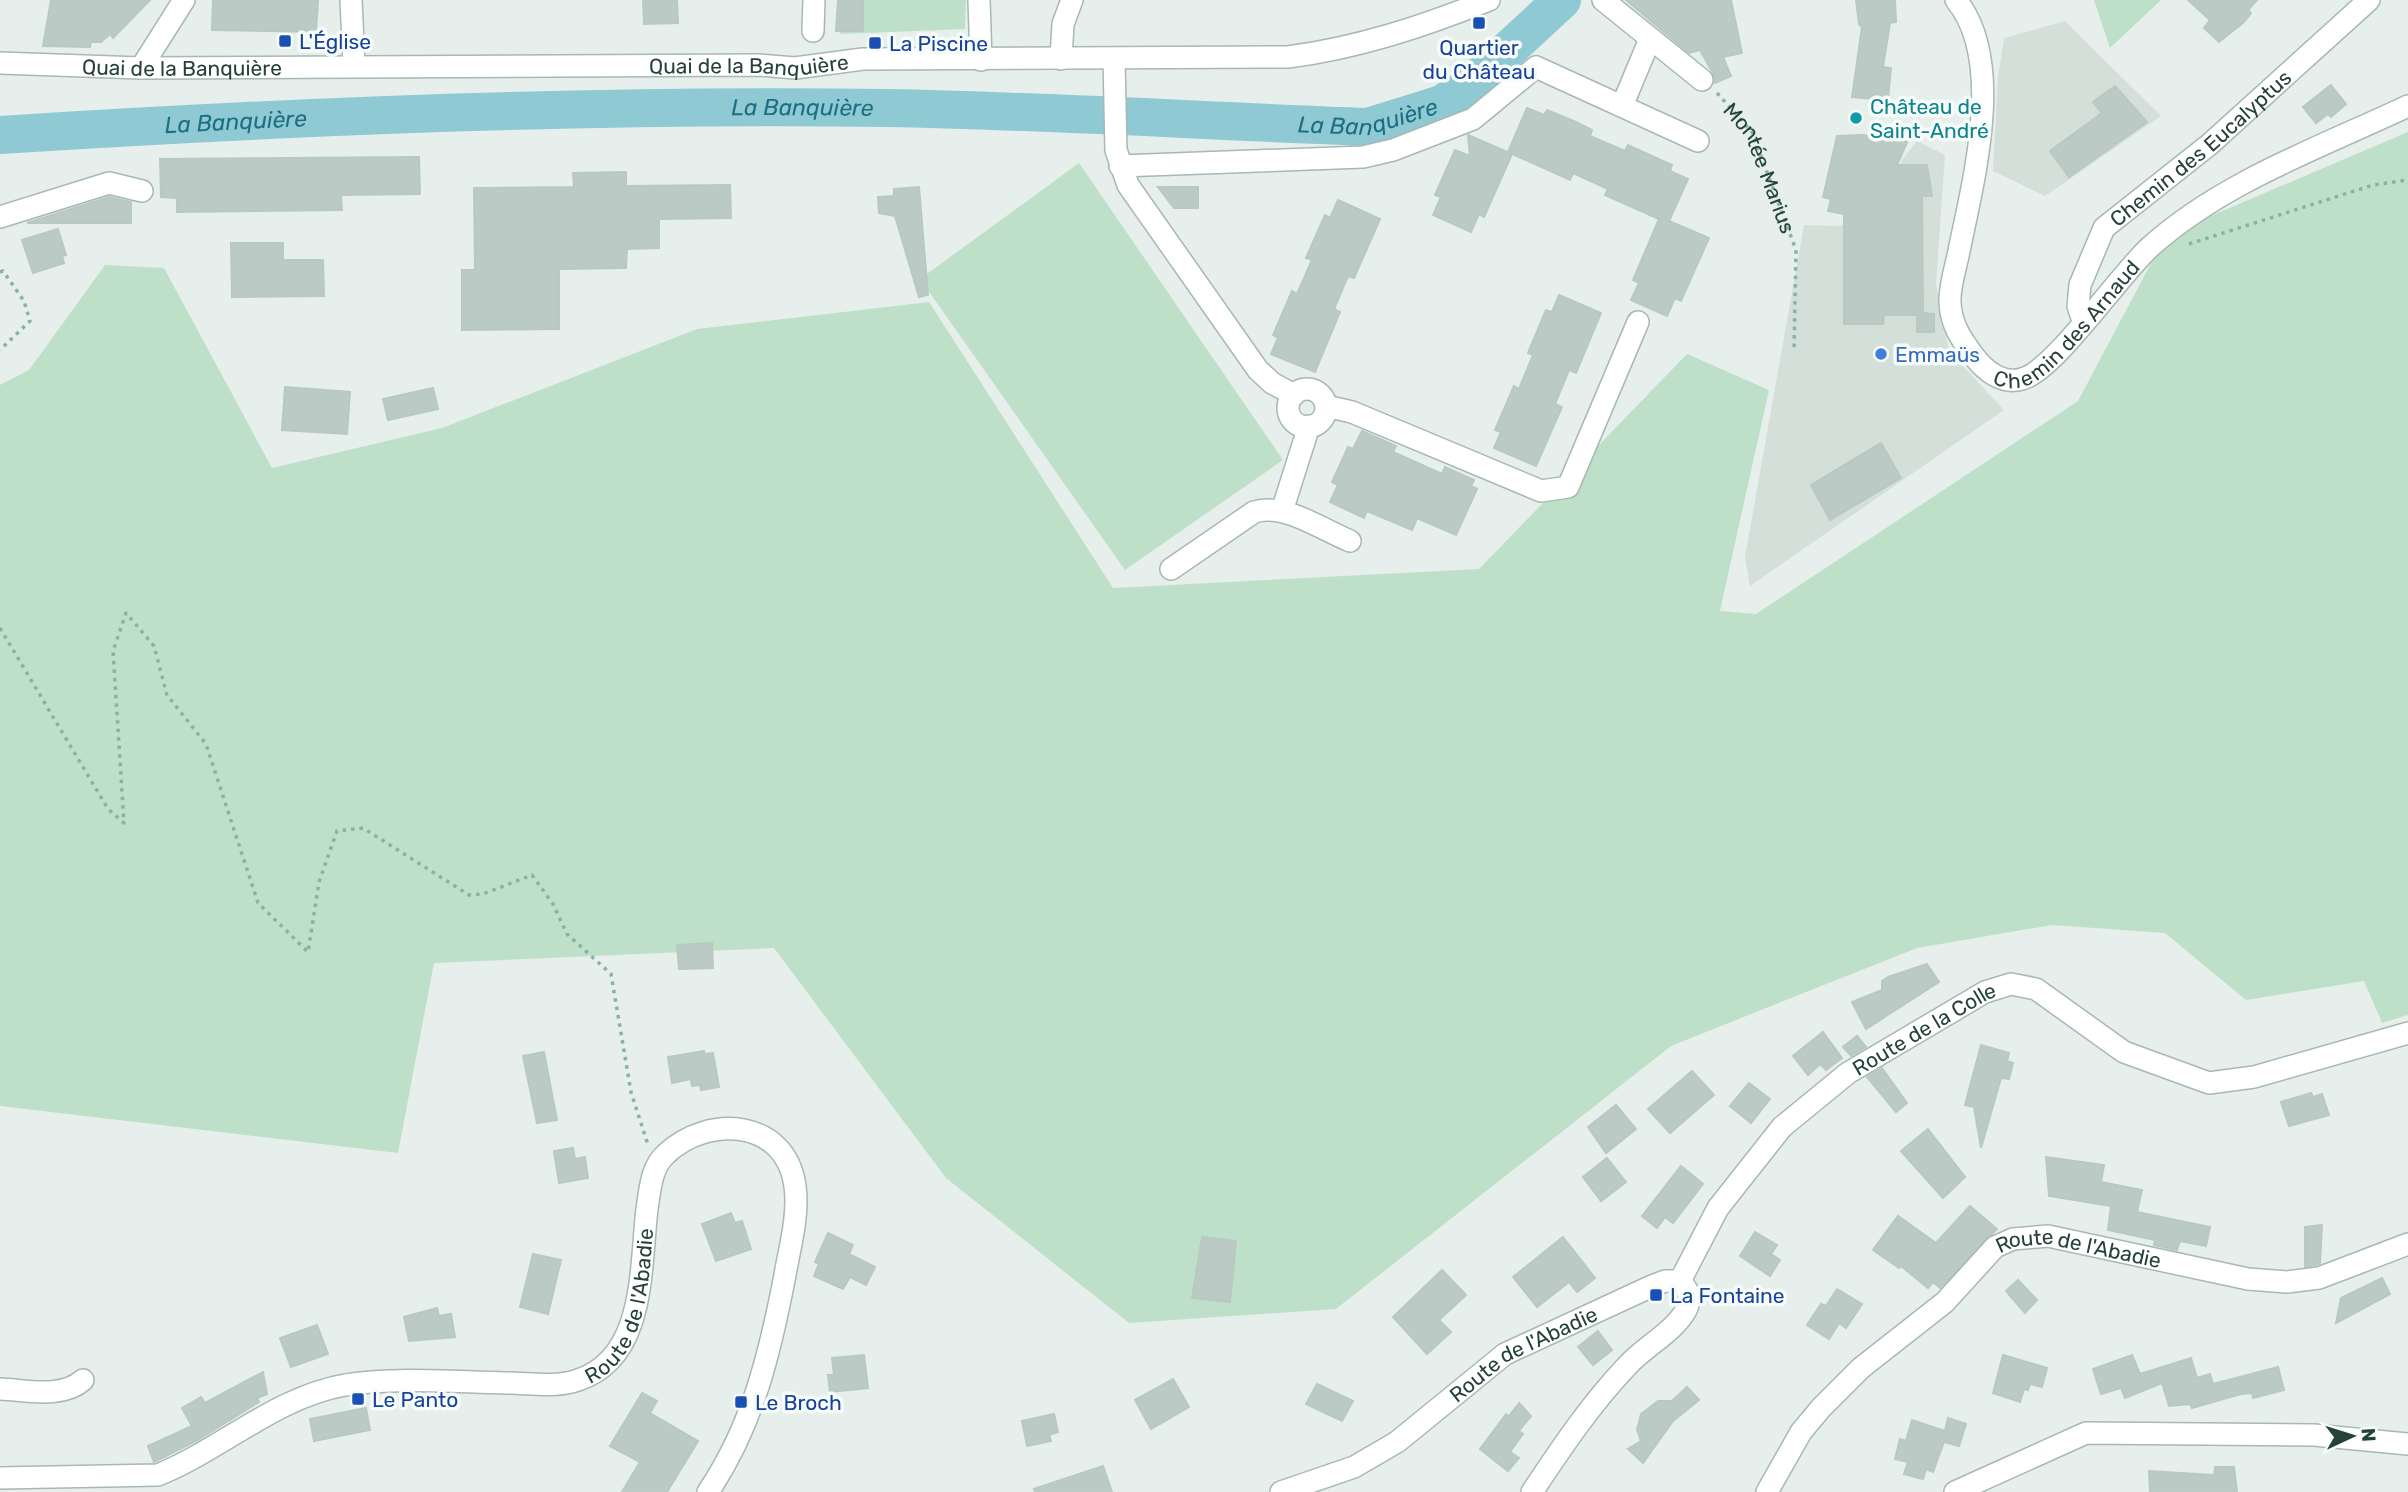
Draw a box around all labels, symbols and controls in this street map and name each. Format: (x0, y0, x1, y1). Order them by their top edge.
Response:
marker: Quartier du Château (1471, 15, 1487, 31)
place label: L'Église (299, 29, 371, 54)
place label: La Piscine (889, 31, 988, 56)
marker: L'Église (277, 33, 293, 49)
marker: La Piscine (867, 35, 883, 51)
place label: Quartier du Château (1423, 35, 1535, 84)
street label: Quai de la Banquière (649, 49, 850, 81)
street label: Quai de la Banquière (82, 53, 282, 81)
street label: Chemin des Eucalyptus (2104, 64, 2296, 231)
water label: La Banquière (1297, 92, 1441, 141)
water label: La Banquière (731, 93, 874, 122)
place label: Château de Saint-André (1870, 94, 1989, 143)
street label: Montée Marius (1719, 97, 1801, 237)
water label: La Banquière (164, 104, 307, 139)
marker: Château de Saint-André (1848, 110, 1864, 126)
street label: Chemin des Arnaud (1990, 255, 2144, 393)
place label: Emmaüs (1895, 342, 1980, 367)
marker: Emmaüs (1873, 346, 1889, 362)
street label: Route de la Colle (1847, 977, 1999, 1080)
street label: Route de l'Abadie (1991, 1223, 2164, 1273)
street label: Route de l'Abadie (580, 1227, 658, 1388)
place label: La Fontaine (1670, 1283, 1785, 1308)
marker: La Fontaine (1648, 1287, 1664, 1303)
street label: Route de l'Abadie (1444, 1301, 1601, 1407)
place label: Le Panto (372, 1387, 458, 1412)
place label: Le Broch (755, 1390, 842, 1415)
marker: Le Panto (350, 1391, 366, 1407)
marker: Le Broch (733, 1394, 749, 1410)
north arrow (2317, 1401, 2387, 1471)
text: N (2357, 1427, 2380, 1442)

